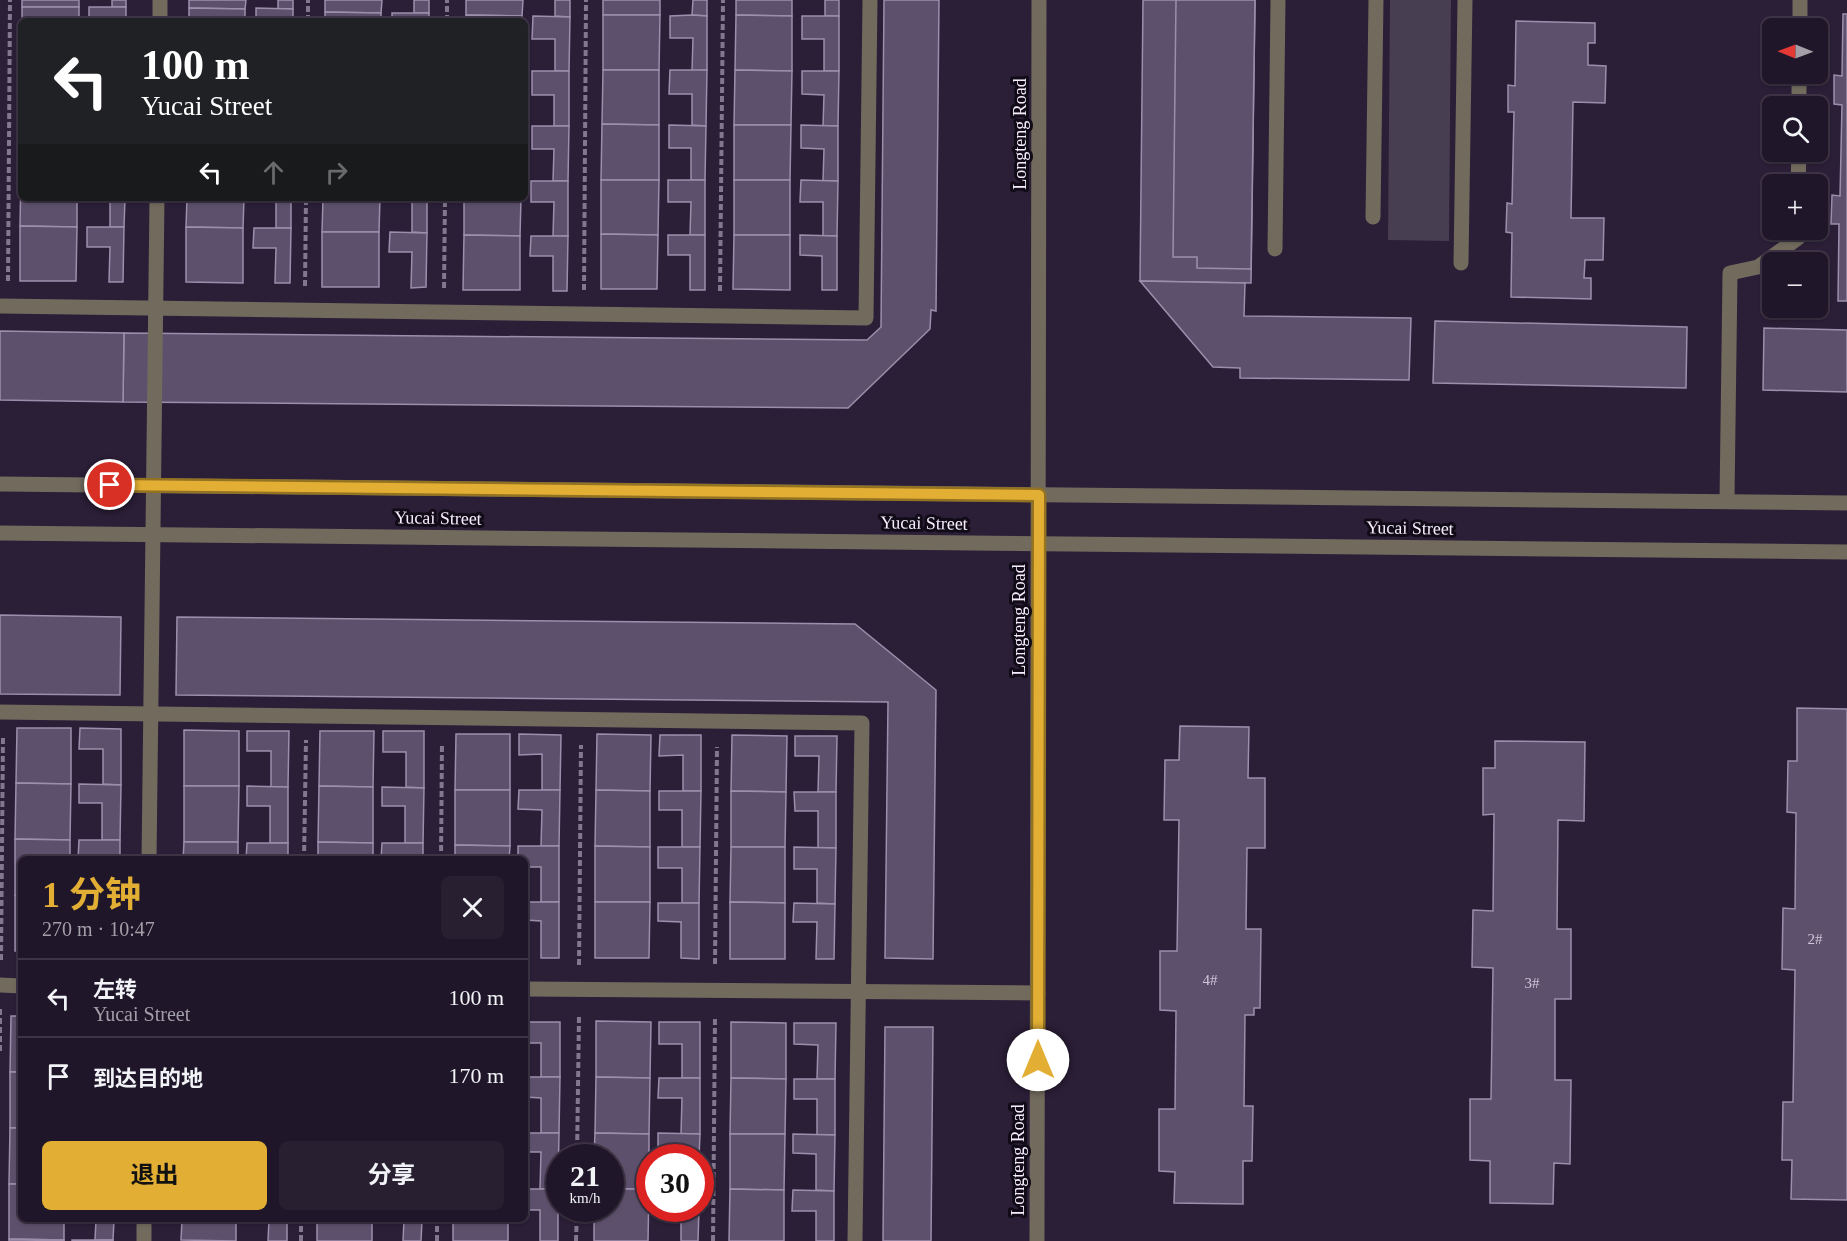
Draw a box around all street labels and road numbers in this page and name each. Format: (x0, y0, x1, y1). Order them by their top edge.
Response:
street label: Longteng Road (1010, 78, 1030, 190)
street label: Yucai Street (394, 507, 482, 529)
street label: Yucai Street (880, 512, 968, 534)
street label: Yucai Street (1366, 517, 1454, 539)
street label: Longteng Road (1009, 564, 1029, 676)
street label: Longteng Road (1008, 1104, 1028, 1216)

